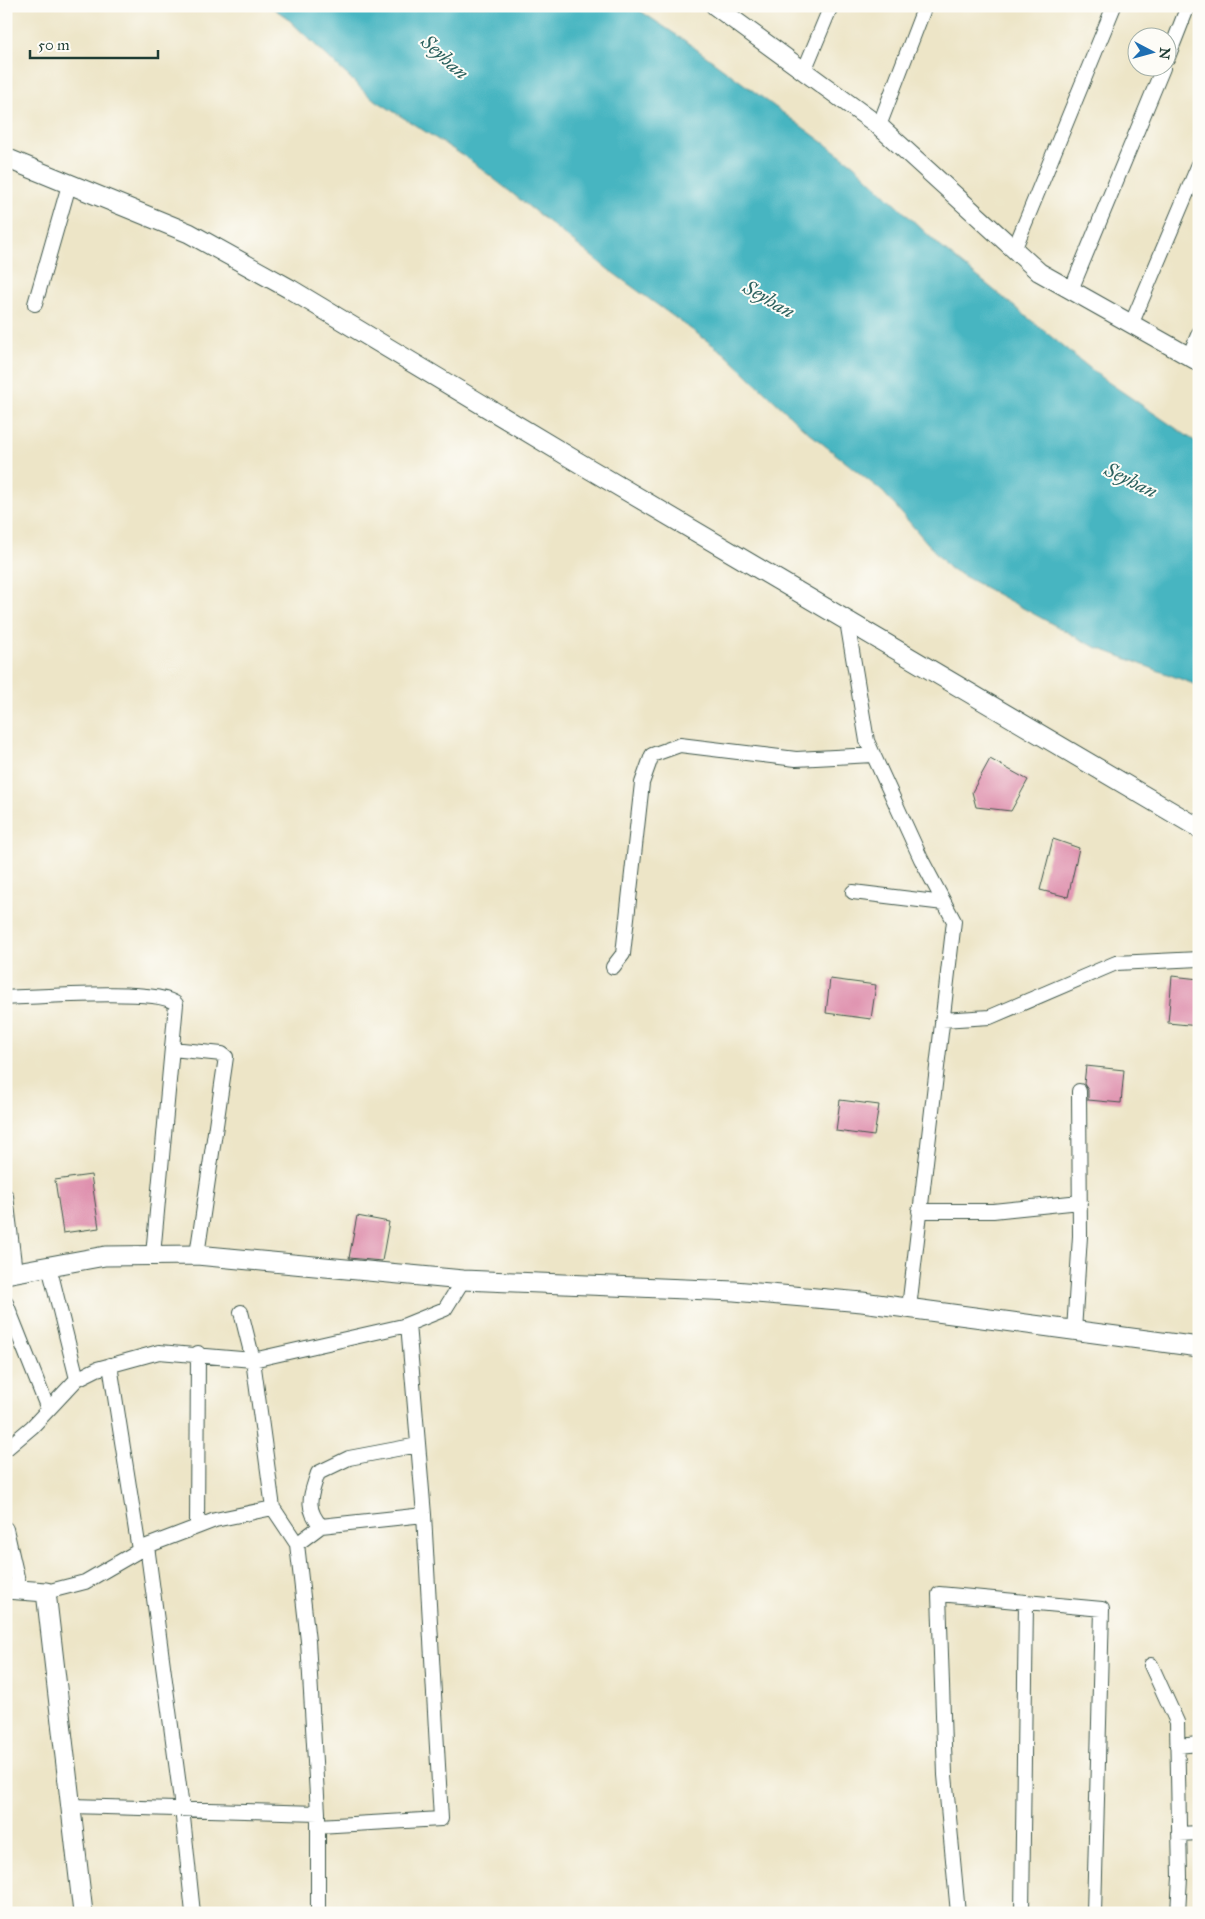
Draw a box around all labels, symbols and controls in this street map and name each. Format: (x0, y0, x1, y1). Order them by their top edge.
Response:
scale bar (30, 28, 158, 60)
north arrow (1128, 28, 1178, 78)
water label: Seyhan (416, 29, 474, 85)
text: 50 m (38, 36, 70, 54)
text: N (1155, 47, 1174, 60)
water label: Seyhan (738, 274, 800, 324)
water label: Seyhan (1100, 457, 1162, 503)

